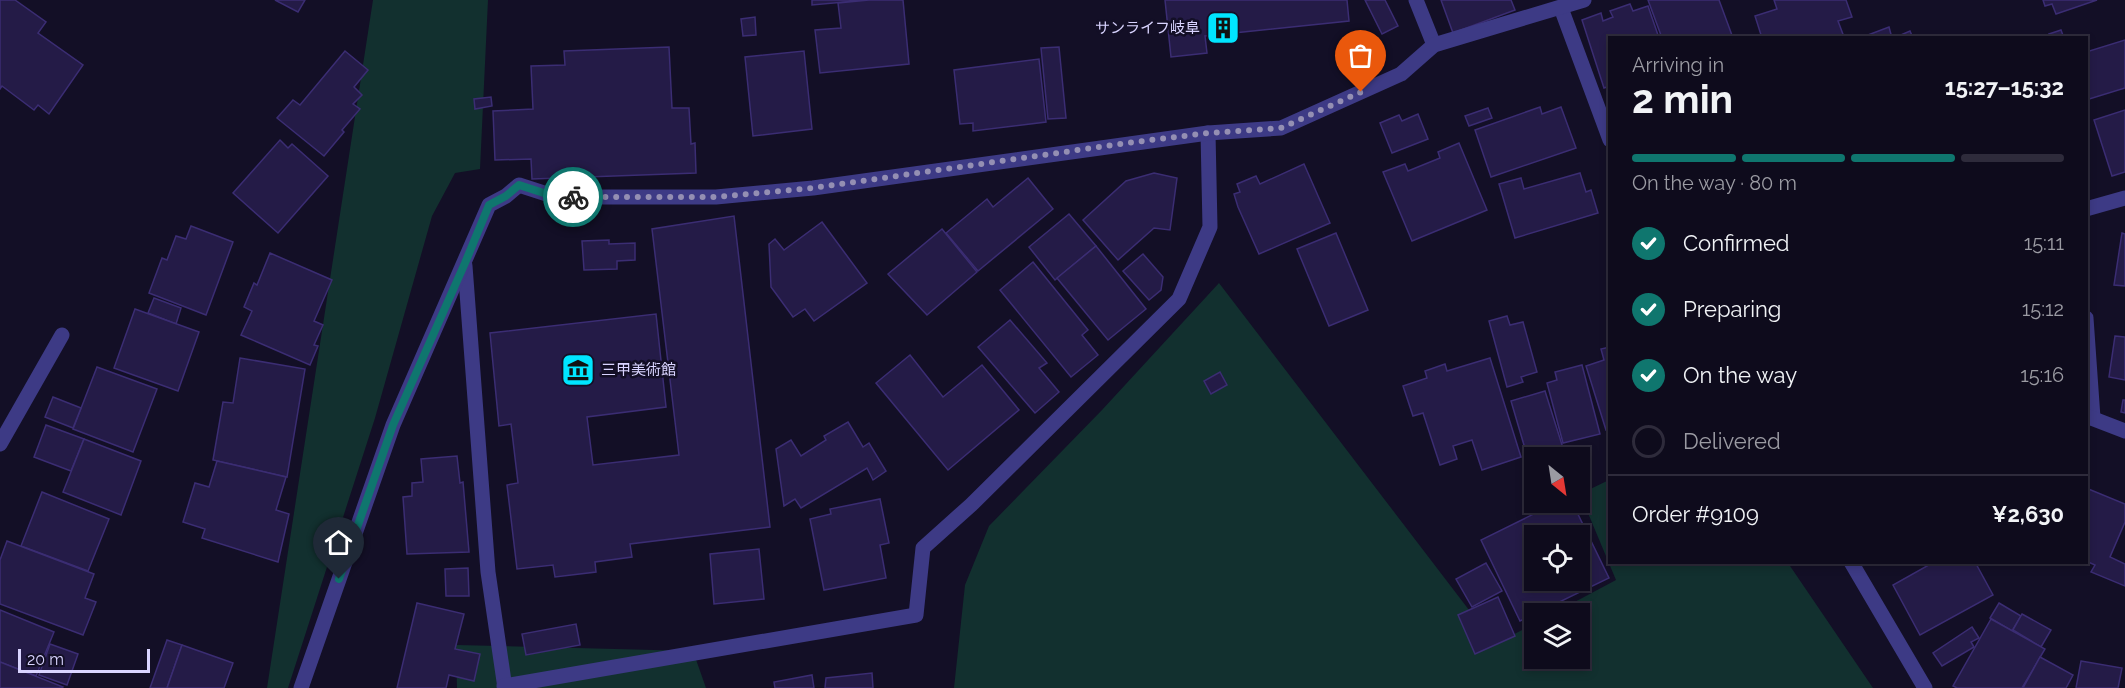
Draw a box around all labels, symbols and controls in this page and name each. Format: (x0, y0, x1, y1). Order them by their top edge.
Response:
building icon: サンライフ岐阜 (1205, 10, 1241, 46)
place label: サンライフ岐阜 (1095, 19, 1200, 37)
pin (1335, 30, 1386, 92)
icon: bag (1344, 39, 1377, 72)
text: Arriving in (1632, 53, 1724, 77)
text: 15:27–15:32 (1945, 74, 2064, 100)
text: 2 min (1632, 76, 1733, 122)
courier (543, 167, 603, 227)
text: On the way · 80 m (1632, 171, 1797, 195)
icon: bike (557, 181, 590, 214)
icon: check (1632, 227, 1665, 260)
text: Confirmed (1683, 230, 1790, 256)
text: 15:11 (2024, 231, 2064, 255)
icon: check (1632, 293, 1665, 326)
text: Preparing (1683, 296, 1781, 322)
text: 15:12 (2022, 297, 2064, 321)
museum icon: 三甲美術館 (560, 352, 596, 388)
icon: check (1632, 359, 1665, 392)
place label: 三甲美術館 (601, 361, 676, 379)
text: On the way (1683, 362, 1797, 388)
text: 15:16 (2020, 363, 2064, 387)
text: Delivered (1683, 428, 1781, 454)
north arrow (1524, 447, 1590, 513)
map controls (1524, 447, 1590, 669)
text: Order #9109 (1632, 501, 1759, 527)
text: ¥2,630 (1992, 501, 2064, 527)
pin (313, 517, 364, 579)
button: locate (1524, 525, 1590, 591)
icon: home (322, 526, 355, 559)
button: layers (1524, 603, 1590, 669)
scale bar (18, 646, 150, 674)
text: 20 m (27, 650, 64, 669)

